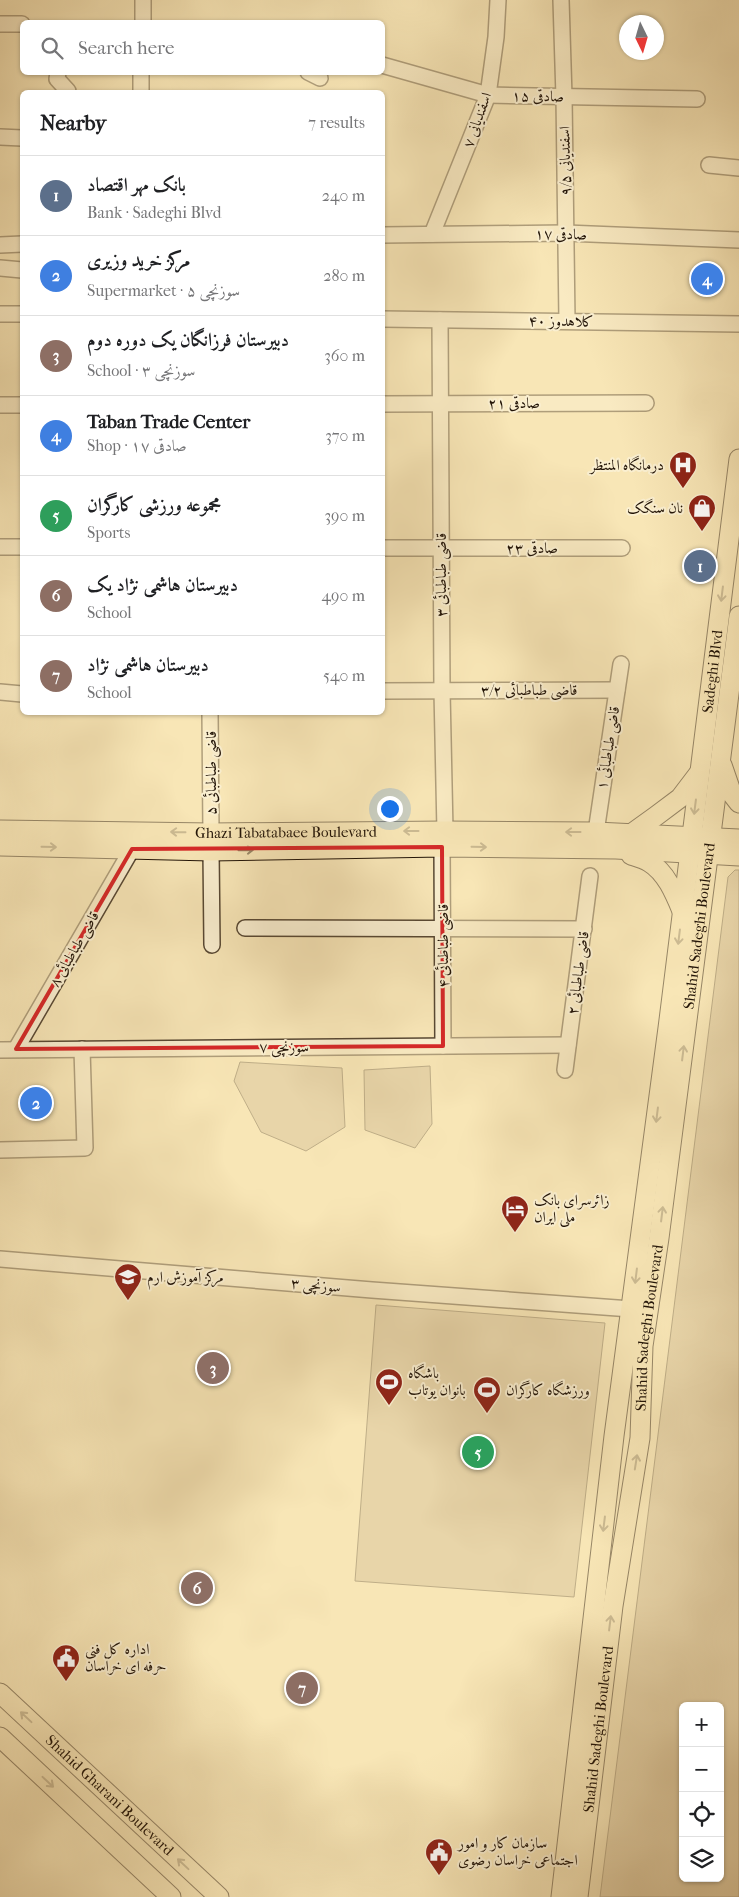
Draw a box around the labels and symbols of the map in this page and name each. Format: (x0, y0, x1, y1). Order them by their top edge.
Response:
north arrow (619, 15, 664, 60)
street label: صادقی ۱۵ (512, 87, 564, 105)
street label: اسفندیانی ۷ (459, 90, 495, 150)
street label: اسفندیانی ۹/۵ (555, 126, 575, 196)
street label: صادقی ۱۷ (535, 225, 587, 243)
pin: 4 (691, 260, 723, 298)
street label: کلاهدوز ۴۰ (528, 311, 594, 331)
street label: صادقی ۲۱ (488, 394, 540, 412)
hospital icon: درمانگاه المنتظر (668, 450, 698, 489)
place label: درمانگاه المنتظر (588, 455, 664, 475)
shop icon: نان سنگک (687, 493, 717, 532)
place label: نان سنگک (627, 498, 683, 517)
street label: قاضی طباطبائی ۳ (432, 533, 452, 617)
street label: صادقی ۲۳ (506, 539, 558, 557)
pin: 1 (684, 547, 716, 585)
one-way arrow (717, 585, 727, 601)
street label: Sadeghi Blvd (698, 628, 727, 714)
street label: قاضی طباطبائی ۳/۲ (481, 681, 577, 701)
street label: قاضی طباطبائی ۱ (593, 705, 625, 791)
street label: قاضی طباطبائی ۵ (202, 731, 222, 815)
your location (377, 796, 403, 822)
one-way arrow (690, 799, 700, 815)
street label: Ghazi Tabatabaee Boulevard (195, 823, 378, 842)
one-way arrow (403, 826, 419, 836)
one-way arrow (565, 827, 582, 837)
one-way arrow (170, 828, 186, 837)
street label: Shahid Sadeghi Boulevard (680, 841, 719, 1010)
one-way arrow (40, 842, 56, 852)
one-way arrow (470, 842, 486, 852)
one-way arrow (238, 845, 254, 855)
street label: قاضی طباطبائی ۴ (434, 904, 454, 988)
street label: قاضی طباطبائی ۸ (45, 908, 105, 991)
one-way arrow (674, 928, 684, 944)
street label: قاضی طباطبائی ۲ (563, 930, 595, 1016)
street label: سوزنچی ۷ (259, 1038, 309, 1058)
one-way arrow (678, 1045, 688, 1061)
pin: 2 (20, 1084, 52, 1122)
one-way arrow (651, 1107, 661, 1123)
place label: زائرسرای بانک ملی ایران (534, 1191, 610, 1228)
hotel icon: زائرسرای بانک ملی ایران (500, 1194, 530, 1233)
one-way arrow (657, 1206, 667, 1222)
street label: Shahid Sadeghi Boulevard (632, 1243, 667, 1411)
school or university icon: مرکز آموزش ارم (113, 1262, 143, 1301)
place label: مرکز آموزش ارم (147, 1268, 224, 1290)
one-way arrow (630, 1268, 640, 1284)
street label: سوزنچی ۳ (290, 1274, 342, 1298)
pin: 3 (197, 1349, 229, 1387)
place label: باشگاه بانوان یوتاب (408, 1363, 466, 1399)
sports icon: باشگاه بانوان یوتاب (374, 1367, 404, 1406)
sports icon: ورزشگاه کارگران (472, 1375, 502, 1414)
place label: ورزشگاه کارگران (506, 1380, 590, 1399)
pin: 5 (462, 1433, 494, 1471)
one-way arrow (631, 1455, 641, 1471)
one-way arrow (599, 1516, 609, 1532)
pin: 6 (181, 1569, 213, 1607)
one-way arrow (606, 1615, 616, 1631)
place label: اداره کل فنی حرفه ای خراسان (85, 1640, 166, 1675)
public building icon: اداره کل فنی حرفه ای خراسان (51, 1643, 81, 1682)
street label: Shahid Sadeghi Boulevard (579, 1644, 617, 1813)
pin: 7 (286, 1669, 318, 1707)
one-way arrow (19, 1711, 32, 1723)
street label: Shahid Gharani Boulevard (42, 1731, 178, 1860)
one-way arrow (42, 1776, 55, 1788)
place label: سازمان کار و امور اجتماعی خراسان رضوی (456, 1834, 578, 1869)
public building icon: سازمان کار و امور اجتماعی خراسان رضوی (424, 1837, 454, 1876)
one-way arrow (176, 1858, 189, 1870)

